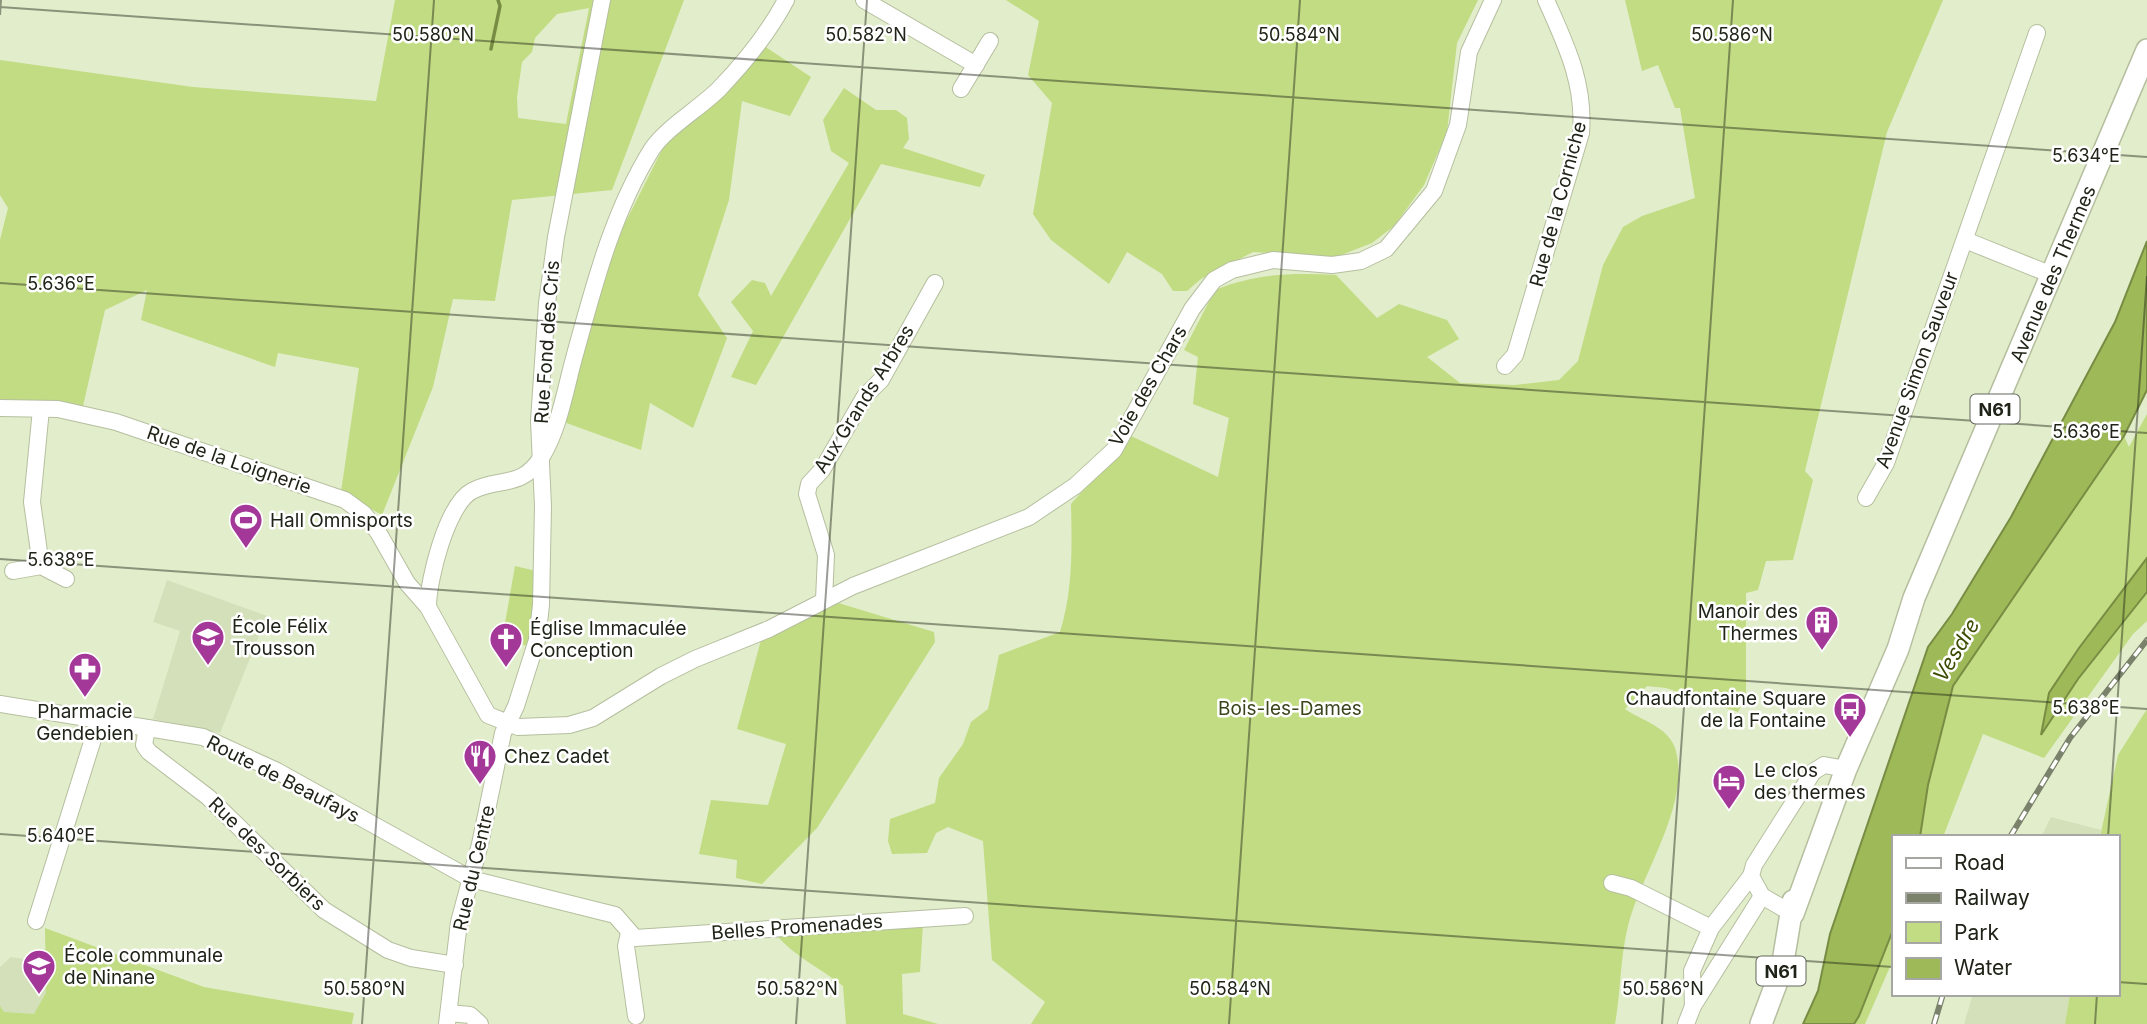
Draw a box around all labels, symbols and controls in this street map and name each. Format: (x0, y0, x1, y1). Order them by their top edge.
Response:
text: 50.580°N (392, 24, 474, 45)
text: 50.582°N (825, 24, 907, 45)
text: 50.584°N (1258, 24, 1340, 45)
text: 50.586°N (1691, 24, 1773, 45)
street label: Rue de la Corniche (1525, 119, 1591, 289)
text: 5.634°E (2052, 145, 2120, 166)
street label: Avenue des Thermes (2005, 182, 2101, 366)
street label: Rue Fond des Cris (530, 259, 564, 425)
street label: Avenue Simon Sauveur (1871, 269, 1963, 471)
text: 5.636°E (27, 273, 95, 294)
street label: Aux Grands Arbres (809, 321, 919, 477)
street label: Voie des Chars (1104, 322, 1192, 450)
road number: N61 (1970, 394, 2020, 424)
street label: Rue de la Loignerie (144, 421, 314, 499)
text: 5.636°E (2052, 421, 2120, 442)
sports icon: Hall Omnisports (227, 501, 265, 550)
place label: Hall Omnisports (270, 509, 413, 532)
text: 5.638°E (27, 549, 95, 570)
place label: Manoir des Thermes (1698, 600, 1798, 645)
building icon: Manoir des Thermes (1803, 603, 1841, 652)
place label: École Félix Trousson (232, 614, 328, 660)
water label: Vesdre (1927, 614, 1985, 686)
place label: Église Immaculée Conception (530, 616, 687, 662)
school or university icon: École Félix Trousson (189, 618, 227, 667)
church icon: Église Immaculée Conception (487, 620, 525, 669)
pharmacy icon: Pharmacie Gendebien (66, 650, 104, 699)
place label: Chaudfontaine Square de la Fontaine (1625, 687, 1826, 732)
bus stop icon: Chaudfontaine Square de la Fontaine (1831, 690, 1869, 739)
park label: Bois-les-Dames (1218, 697, 1362, 720)
text: 5.638°E (2052, 697, 2120, 718)
place label: Pharmacie Gendebien (36, 700, 134, 745)
street label: Route de Beaufays (203, 731, 363, 827)
restaurant icon: Chez Cadet (461, 737, 499, 786)
place label: Chez Cadet (504, 745, 609, 768)
place label: Le clos des thermes (1754, 759, 1866, 804)
hotel icon: Le clos des thermes (1710, 762, 1748, 811)
street label: Rue des Sorbiers (204, 792, 330, 916)
street label: Rue du Centre (448, 803, 500, 933)
text: 5.640°E (27, 825, 95, 846)
legend (1892, 835, 2119, 996)
text: Road (1954, 850, 2005, 875)
text: Railway (1954, 885, 2030, 910)
street label: Belles Promenades (710, 910, 884, 944)
text: Park (1954, 920, 1999, 945)
place label: École communale de Ninane (64, 943, 223, 989)
school or university icon: École communale de Ninane (20, 947, 58, 996)
text: Water (1954, 955, 2012, 980)
road number: N61 (1756, 956, 1806, 986)
text: 50.580°N (323, 978, 405, 999)
text: 50.582°N (756, 978, 838, 999)
text: 50.584°N (1189, 978, 1271, 999)
text: 50.586°N (1622, 978, 1704, 999)

